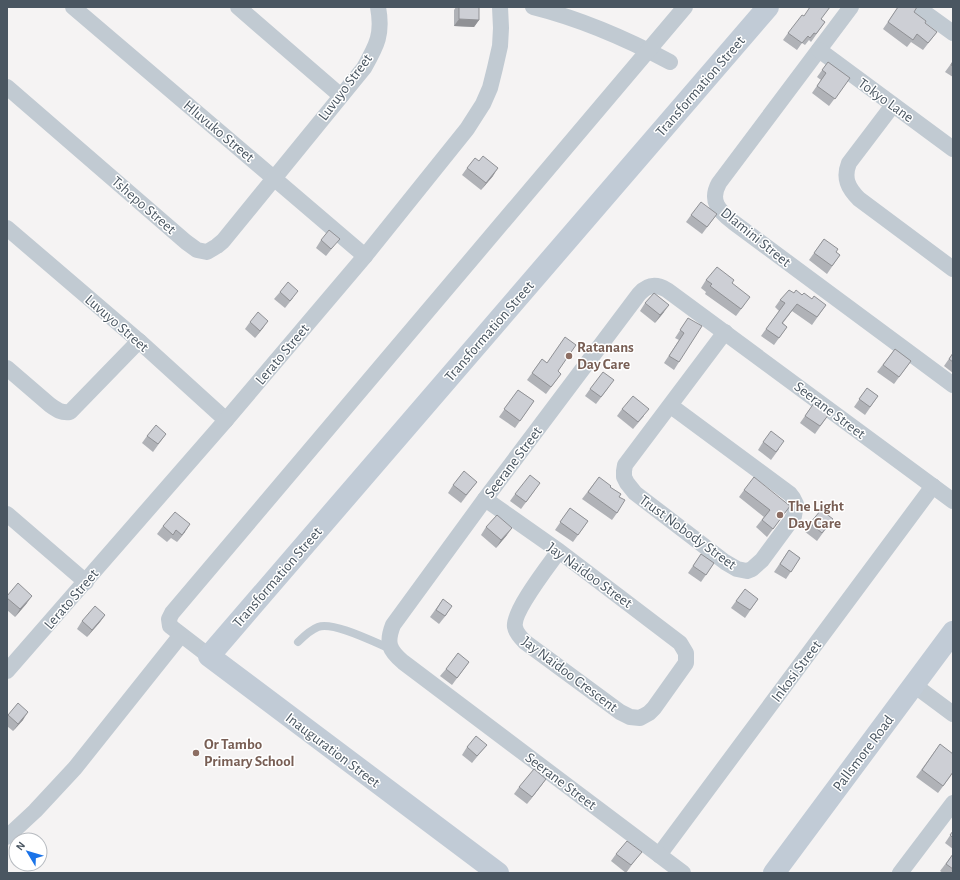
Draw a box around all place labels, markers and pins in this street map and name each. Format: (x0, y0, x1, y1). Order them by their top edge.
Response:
place label: Ratanans Day Care (577, 340, 634, 372)
marker: Ratanans Day Care (564, 351, 574, 361)
place label: The Light Day Care (788, 499, 844, 531)
marker: The Light Day Care (775, 510, 785, 520)
place label: Or Tambo Primary School (204, 737, 295, 769)
marker: Or Tambo Primary School (191, 748, 201, 758)

